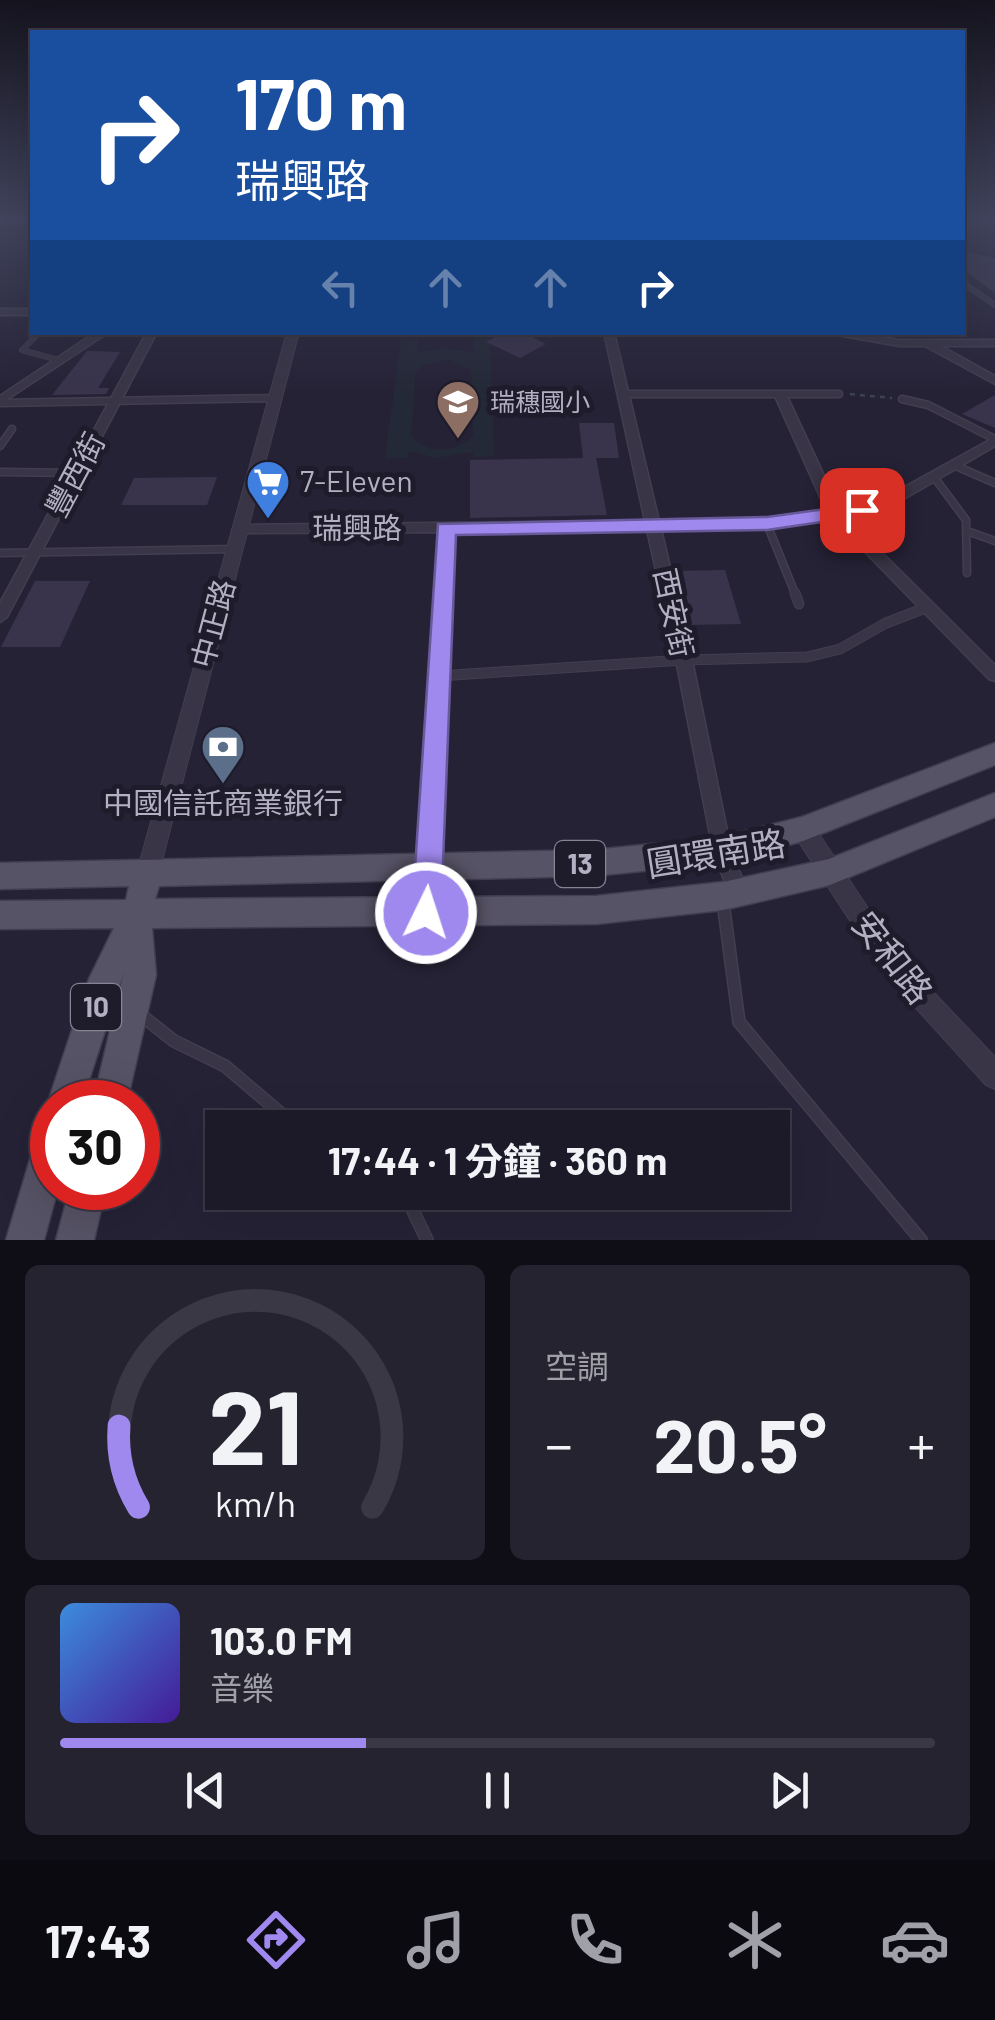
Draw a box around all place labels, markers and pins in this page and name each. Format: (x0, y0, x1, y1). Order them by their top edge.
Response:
school or university icon: 瑞穗國小 (435, 379, 481, 440)
place label: 瑞穗國小 (490, 386, 590, 416)
supermarket icon: 7-Eleven (245, 459, 291, 520)
place label: 7-Eleven (300, 462, 413, 498)
pin (820, 468, 905, 553)
bank icon: 中國信託商業銀行 (200, 724, 246, 785)
place label: 中國信託商業銀行 (103, 784, 343, 820)

